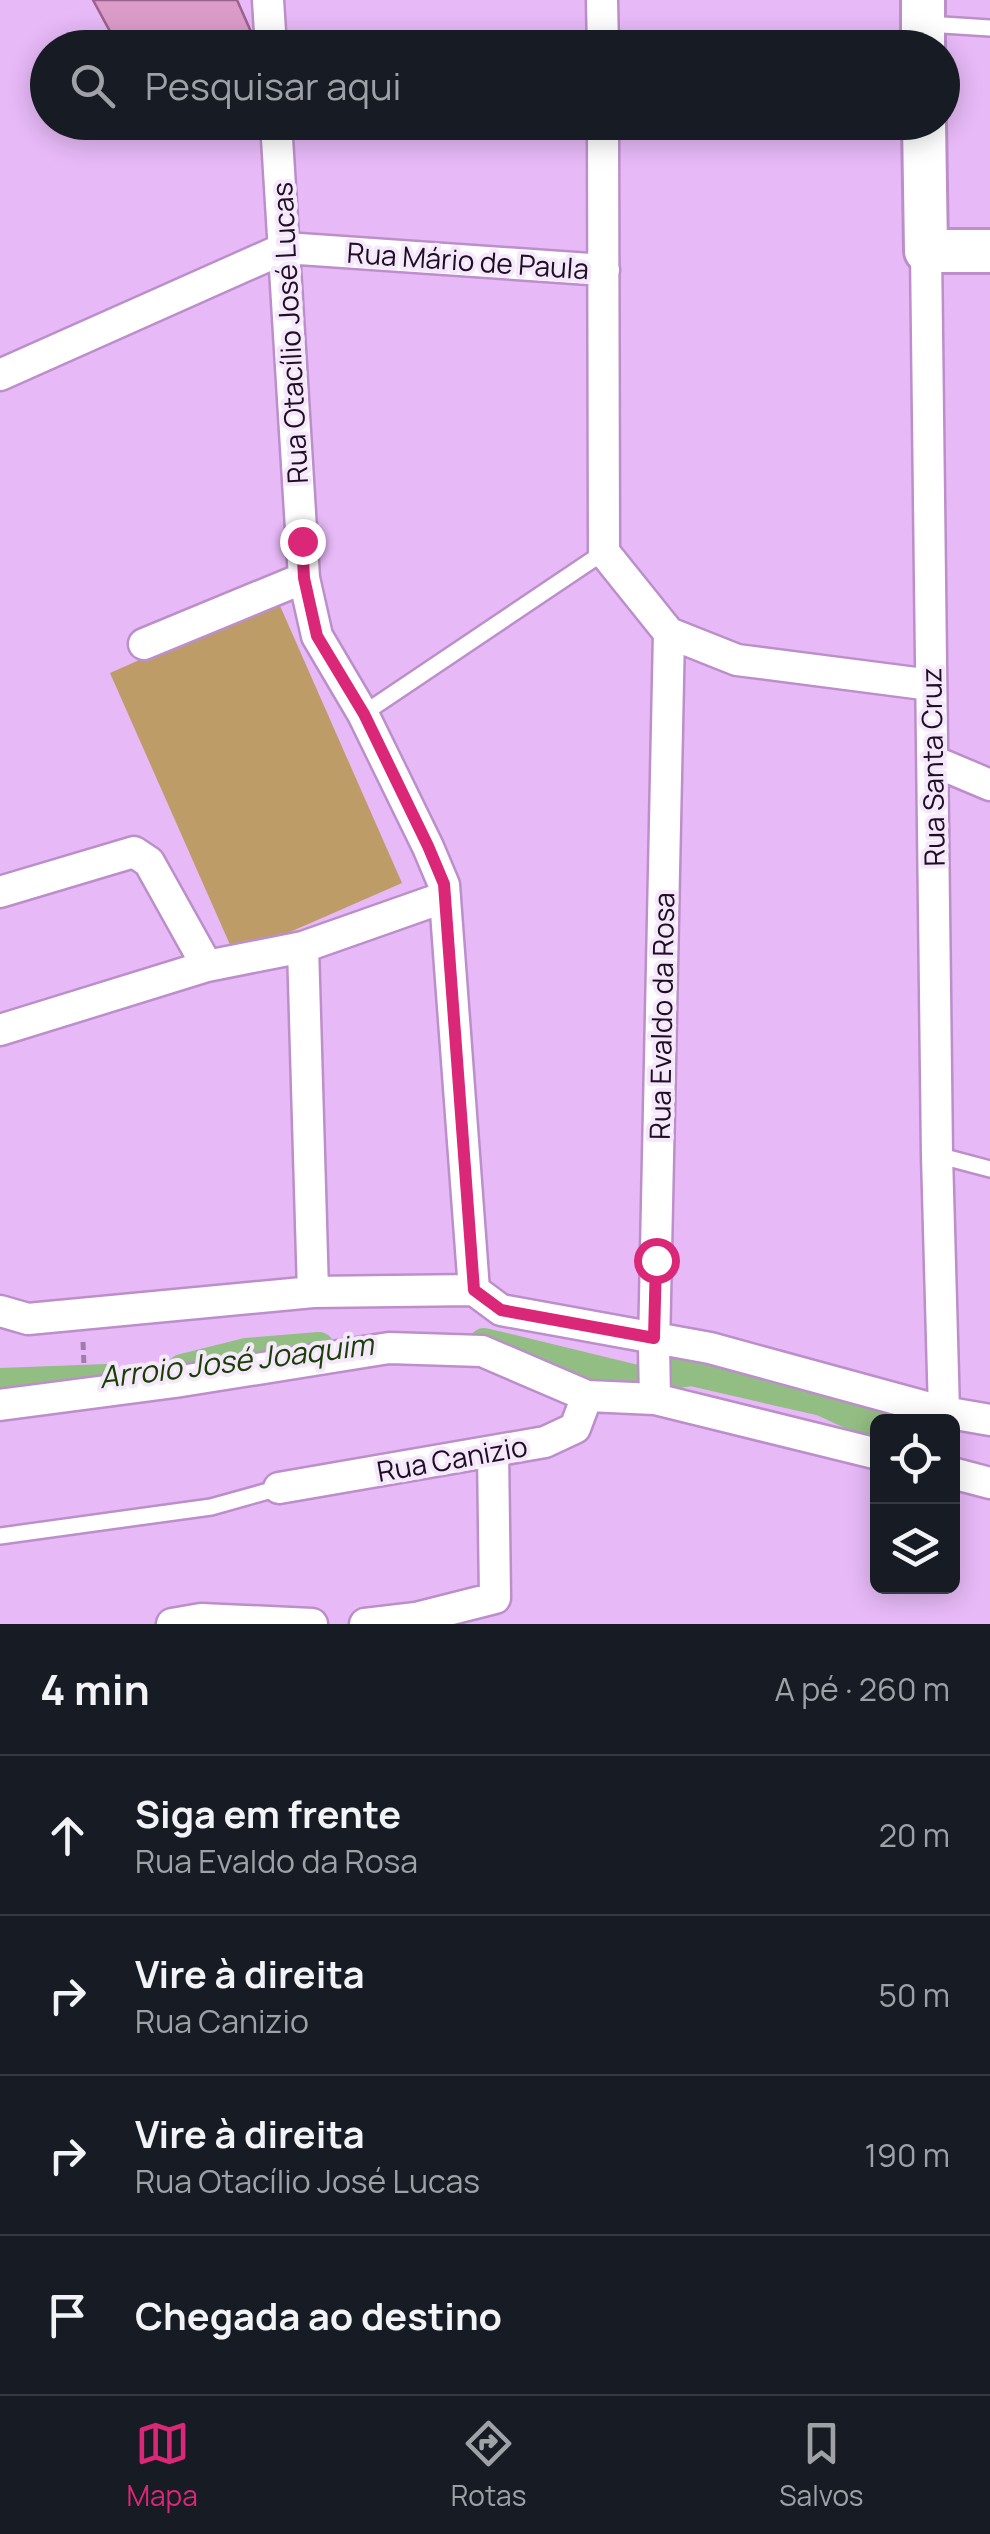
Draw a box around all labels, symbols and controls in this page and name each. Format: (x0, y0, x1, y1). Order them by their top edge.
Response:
search box (30, 30, 960, 140)
icon: search (65, 58, 120, 113)
text: Pesquisar aqui (145, 59, 401, 111)
street label: Rua Otacílio José Lucas (262, 181, 316, 485)
street label: Rua Mário de Paula (346, 233, 590, 287)
route end (280, 519, 326, 565)
street label: Rua Santa Cruz (911, 667, 953, 867)
street label: Rua Evaldo da Rosa (640, 892, 682, 1140)
route start (634, 1238, 680, 1284)
water label: Arroio José Joaquim (97, 1323, 378, 1397)
map controls (870, 1414, 960, 1594)
button: locate (870, 1414, 960, 1504)
street label: Rua Canizio (374, 1426, 530, 1490)
button: layers (870, 1504, 960, 1594)
text: 4 min (40, 1660, 150, 1718)
text: A pé · 260 m (774, 1667, 950, 1711)
text: Siga em frente (135, 1787, 401, 1839)
icon: ahead (40, 1808, 95, 1863)
text: 20 m (879, 1813, 950, 1857)
text: Rua Evaldo da Rosa (135, 1839, 418, 1883)
text: Vire à direita (135, 1947, 365, 1999)
icon: right (40, 1968, 95, 2023)
text: 50 m (878, 1973, 950, 2017)
text: Rua Canizio (135, 1999, 309, 2043)
text: Vire à direita (135, 2107, 365, 2159)
icon: right (40, 2128, 95, 2183)
text: 190 m (865, 2133, 950, 2177)
text: Rua Otacílio José Lucas (135, 2159, 480, 2203)
icon: arrive (40, 2288, 95, 2343)
text: Chegada ao destino (135, 2289, 502, 2341)
tab: Mapa (126, 2416, 198, 2514)
tab: Rotas (451, 2416, 526, 2514)
tab: Salvos (779, 2416, 864, 2514)

